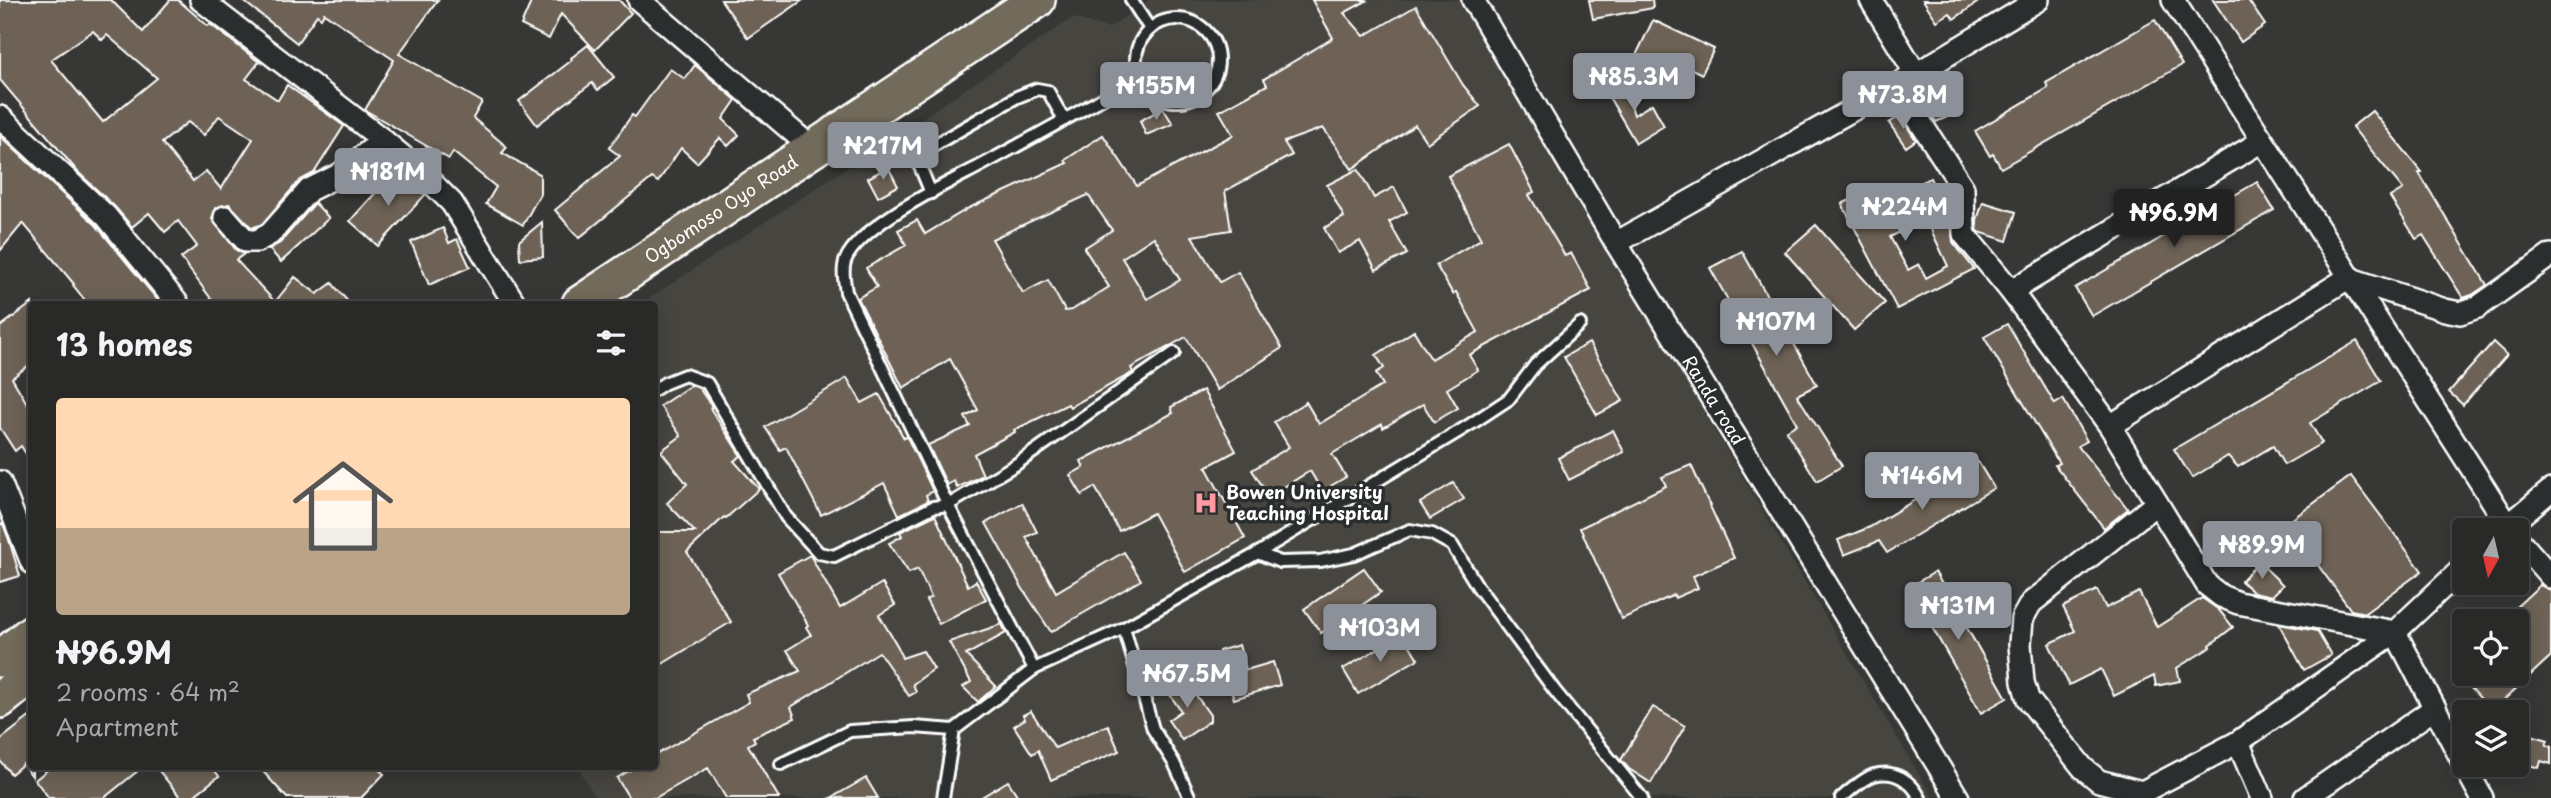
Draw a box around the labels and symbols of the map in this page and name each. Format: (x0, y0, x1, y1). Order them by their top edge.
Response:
pin: ₦85.3M (1577, 54, 1691, 113)
pin: ₦155M (1107, 62, 1205, 122)
pin: ₦73.8M (1846, 72, 1960, 131)
pin: ₦217M (834, 122, 932, 182)
pin: ₦181M (339, 148, 437, 208)
street label: Ogbomoso Oyo Road (639, 148, 803, 270)
pin: ₦224M (1856, 184, 1954, 243)
pin: ₦96.9M (2117, 190, 2231, 249)
pin: ₦107M (1727, 298, 1825, 358)
street label: Randa road (1676, 350, 1752, 450)
pin: ₦146M (1873, 452, 1971, 512)
place label: Bowen University Teaching Hospital (1226, 478, 1389, 526)
hospital icon: Bowen University Teaching Hospital (1192, 489, 1220, 517)
north arrow (2452, 518, 2529, 595)
pin: ₦89.9M (2205, 522, 2319, 581)
pin: ₦131M (1909, 582, 2007, 642)
pin: ₦103M (1331, 604, 1429, 664)
pin: ₦67.5M (1130, 650, 1244, 710)

